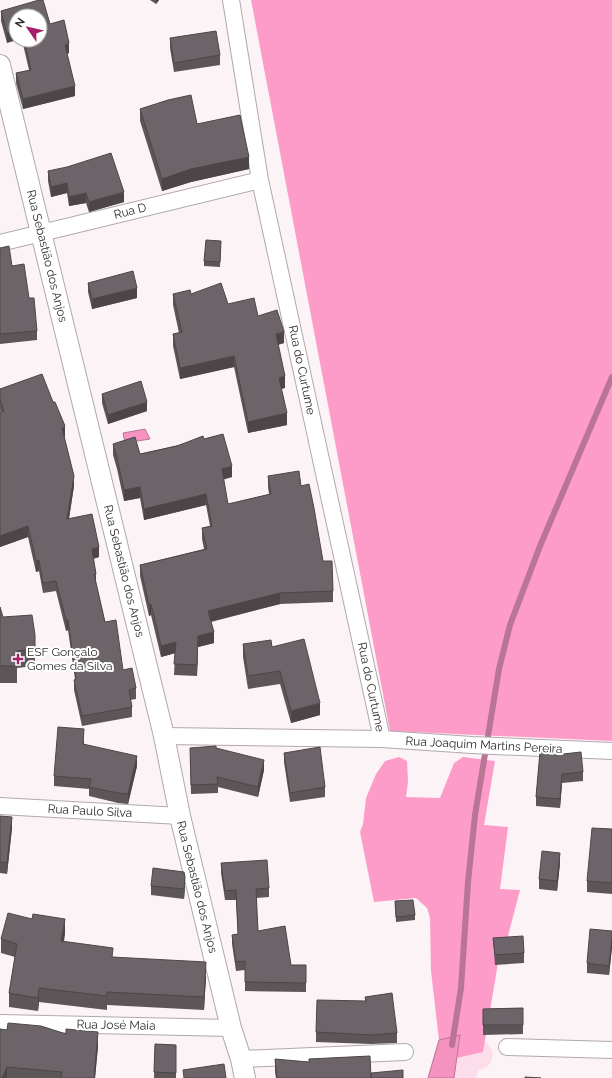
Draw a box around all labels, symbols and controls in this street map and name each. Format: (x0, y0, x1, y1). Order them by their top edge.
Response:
north arrow (8, 8, 48, 48)
text: N (12, 16, 28, 30)
street label: Rua Sebastião dos Anjos (24, 188, 70, 324)
street label: Rua D (112, 200, 148, 222)
street label: Rua do Curtume (286, 324, 318, 416)
street label: Rua Sebastião dos Anjos (101, 503, 147, 639)
street label: Rua do Curtume (355, 641, 387, 733)
place label: ESF Gonçalo Gomes da Silva (27, 645, 112, 673)
marker: ESF Gonçalo Gomes da Silva (12, 653, 24, 665)
street label: Rua Joaquim Martins Pereira (405, 734, 563, 756)
street label: Rua Paulo Silva (47, 802, 133, 820)
street label: Rua Sebastião dos Anjos (174, 819, 220, 955)
street label: Rua José Maia (76, 1017, 156, 1033)

